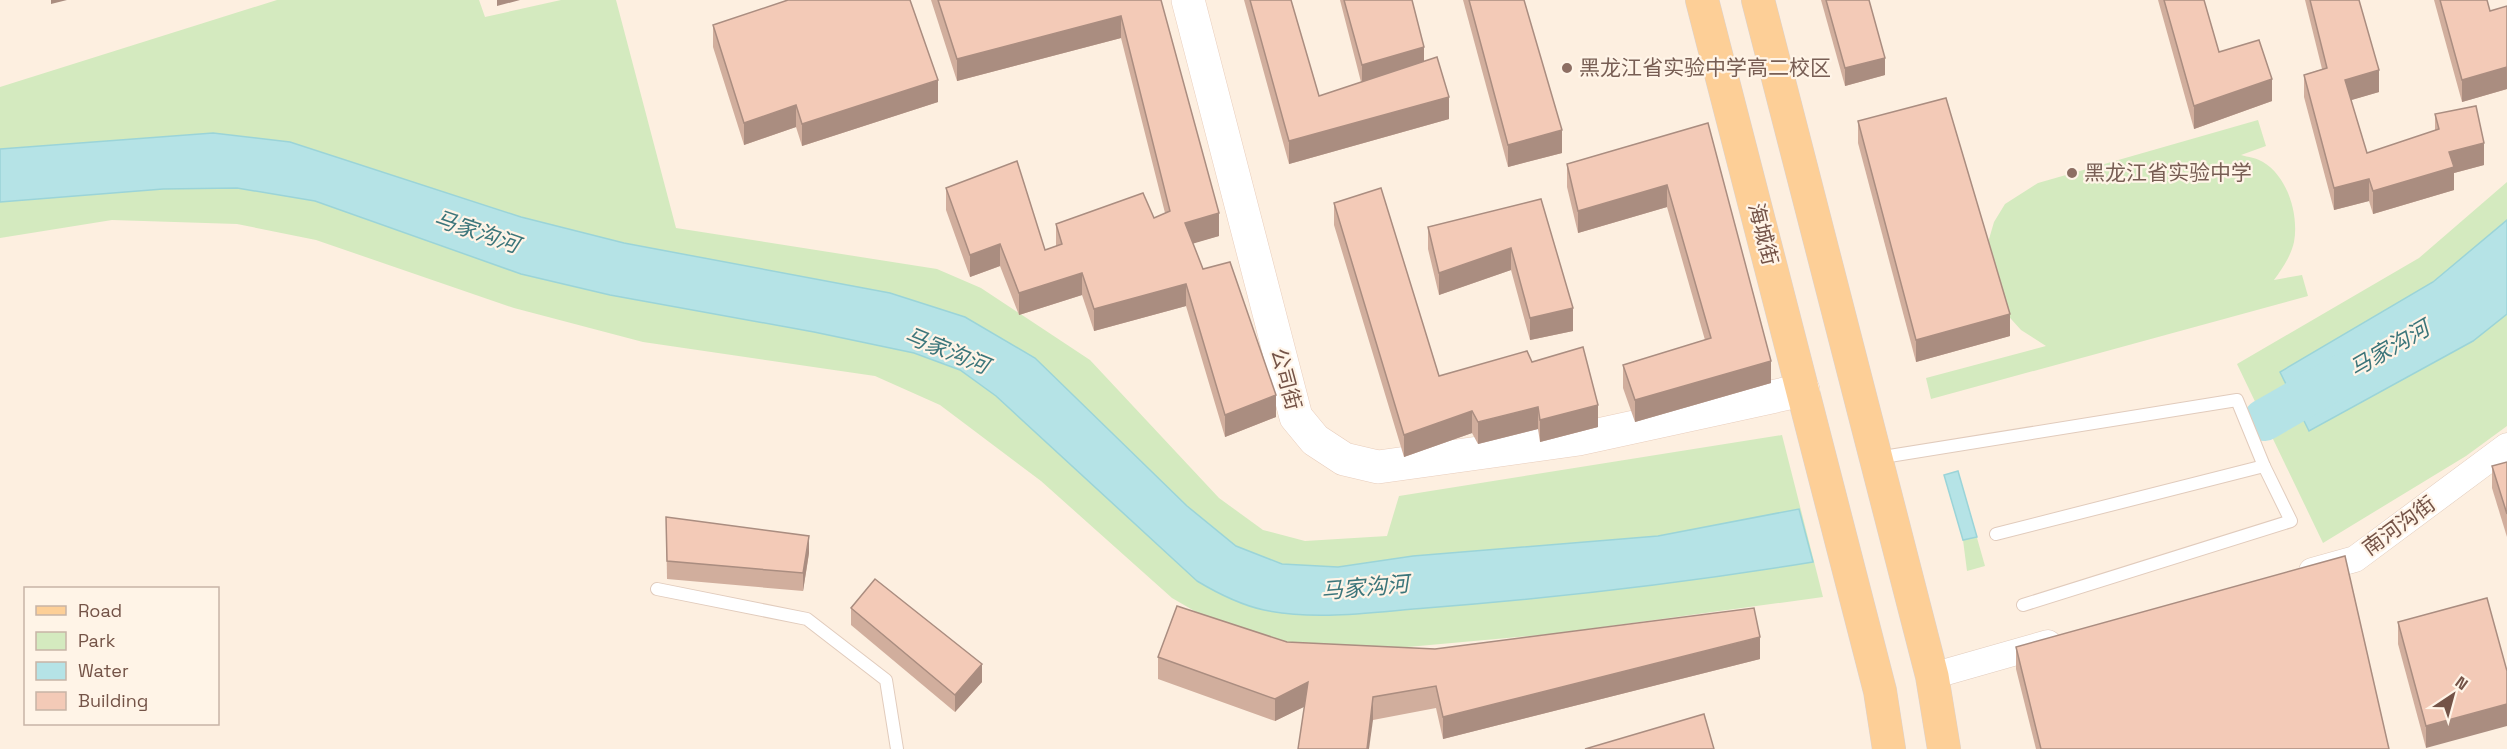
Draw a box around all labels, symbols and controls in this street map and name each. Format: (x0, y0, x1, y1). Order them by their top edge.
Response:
place label: 黑龙江省实验中学高二校区 (1579, 54, 1831, 81)
marker: 黑龙江省实验中学高二校区 (1560, 61, 1574, 75)
place label: 黑龙江省实验中学 (2084, 159, 2252, 186)
marker: 黑龙江省实验中学 (2065, 166, 2079, 180)
street label: 海城街 (1743, 200, 1784, 268)
water label: 马家沟河 (431, 203, 527, 260)
water label: 马家沟河 (2344, 312, 2438, 382)
water label: 马家沟河 (901, 321, 997, 381)
street label: 公司街 (1265, 345, 1308, 413)
street label: 南河沟街 (2357, 490, 2441, 561)
water label: 马家沟河 (1320, 569, 1414, 605)
legend (24, 587, 219, 725)
text: Road (78, 599, 122, 622)
text: Park (78, 629, 116, 652)
text: Water (78, 659, 129, 682)
north arrow (2423, 665, 2483, 725)
text: N (2451, 672, 2472, 695)
text: Building (78, 689, 148, 712)

